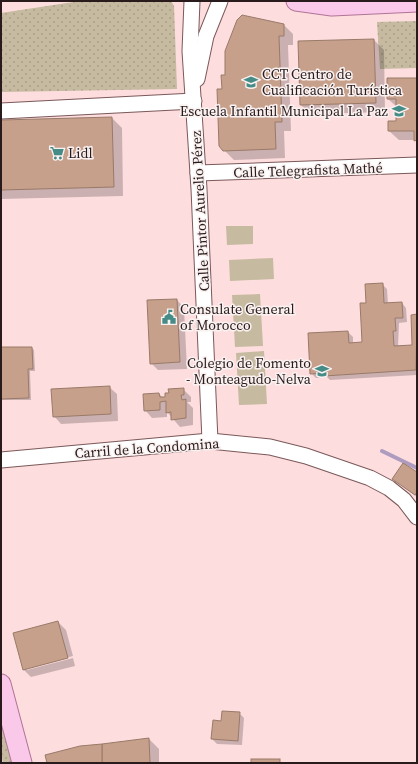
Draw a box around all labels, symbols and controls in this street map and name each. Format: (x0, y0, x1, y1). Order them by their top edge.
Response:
place label: CCT Centro de Cualificación Turística (262, 64, 403, 100)
school or university icon: CCT Centro de Cualificación Turística (243, 74, 259, 90)
place label: Escuela Infantil Municipal La Paz (180, 101, 389, 121)
school or university icon: Escuela Infantil Municipal La Paz (391, 103, 407, 119)
street label: Calle Pintor Aurelio Pérez (186, 130, 214, 292)
place label: Lidl (68, 143, 93, 163)
supermarket icon: Lidl (49, 145, 65, 161)
street label: Calle Telegrafista Mathé (233, 157, 383, 183)
place label: Consulate General of Morocco (180, 299, 295, 335)
public building icon: Consulate General of Morocco (161, 309, 177, 325)
place label: Colegio de Fomento - Monteagudo-Nelva (186, 353, 312, 389)
school or university icon: Colegio de Fomento - Monteagudo-Nelva (314, 363, 330, 379)
street label: Carril de la Condomina (74, 433, 221, 463)

